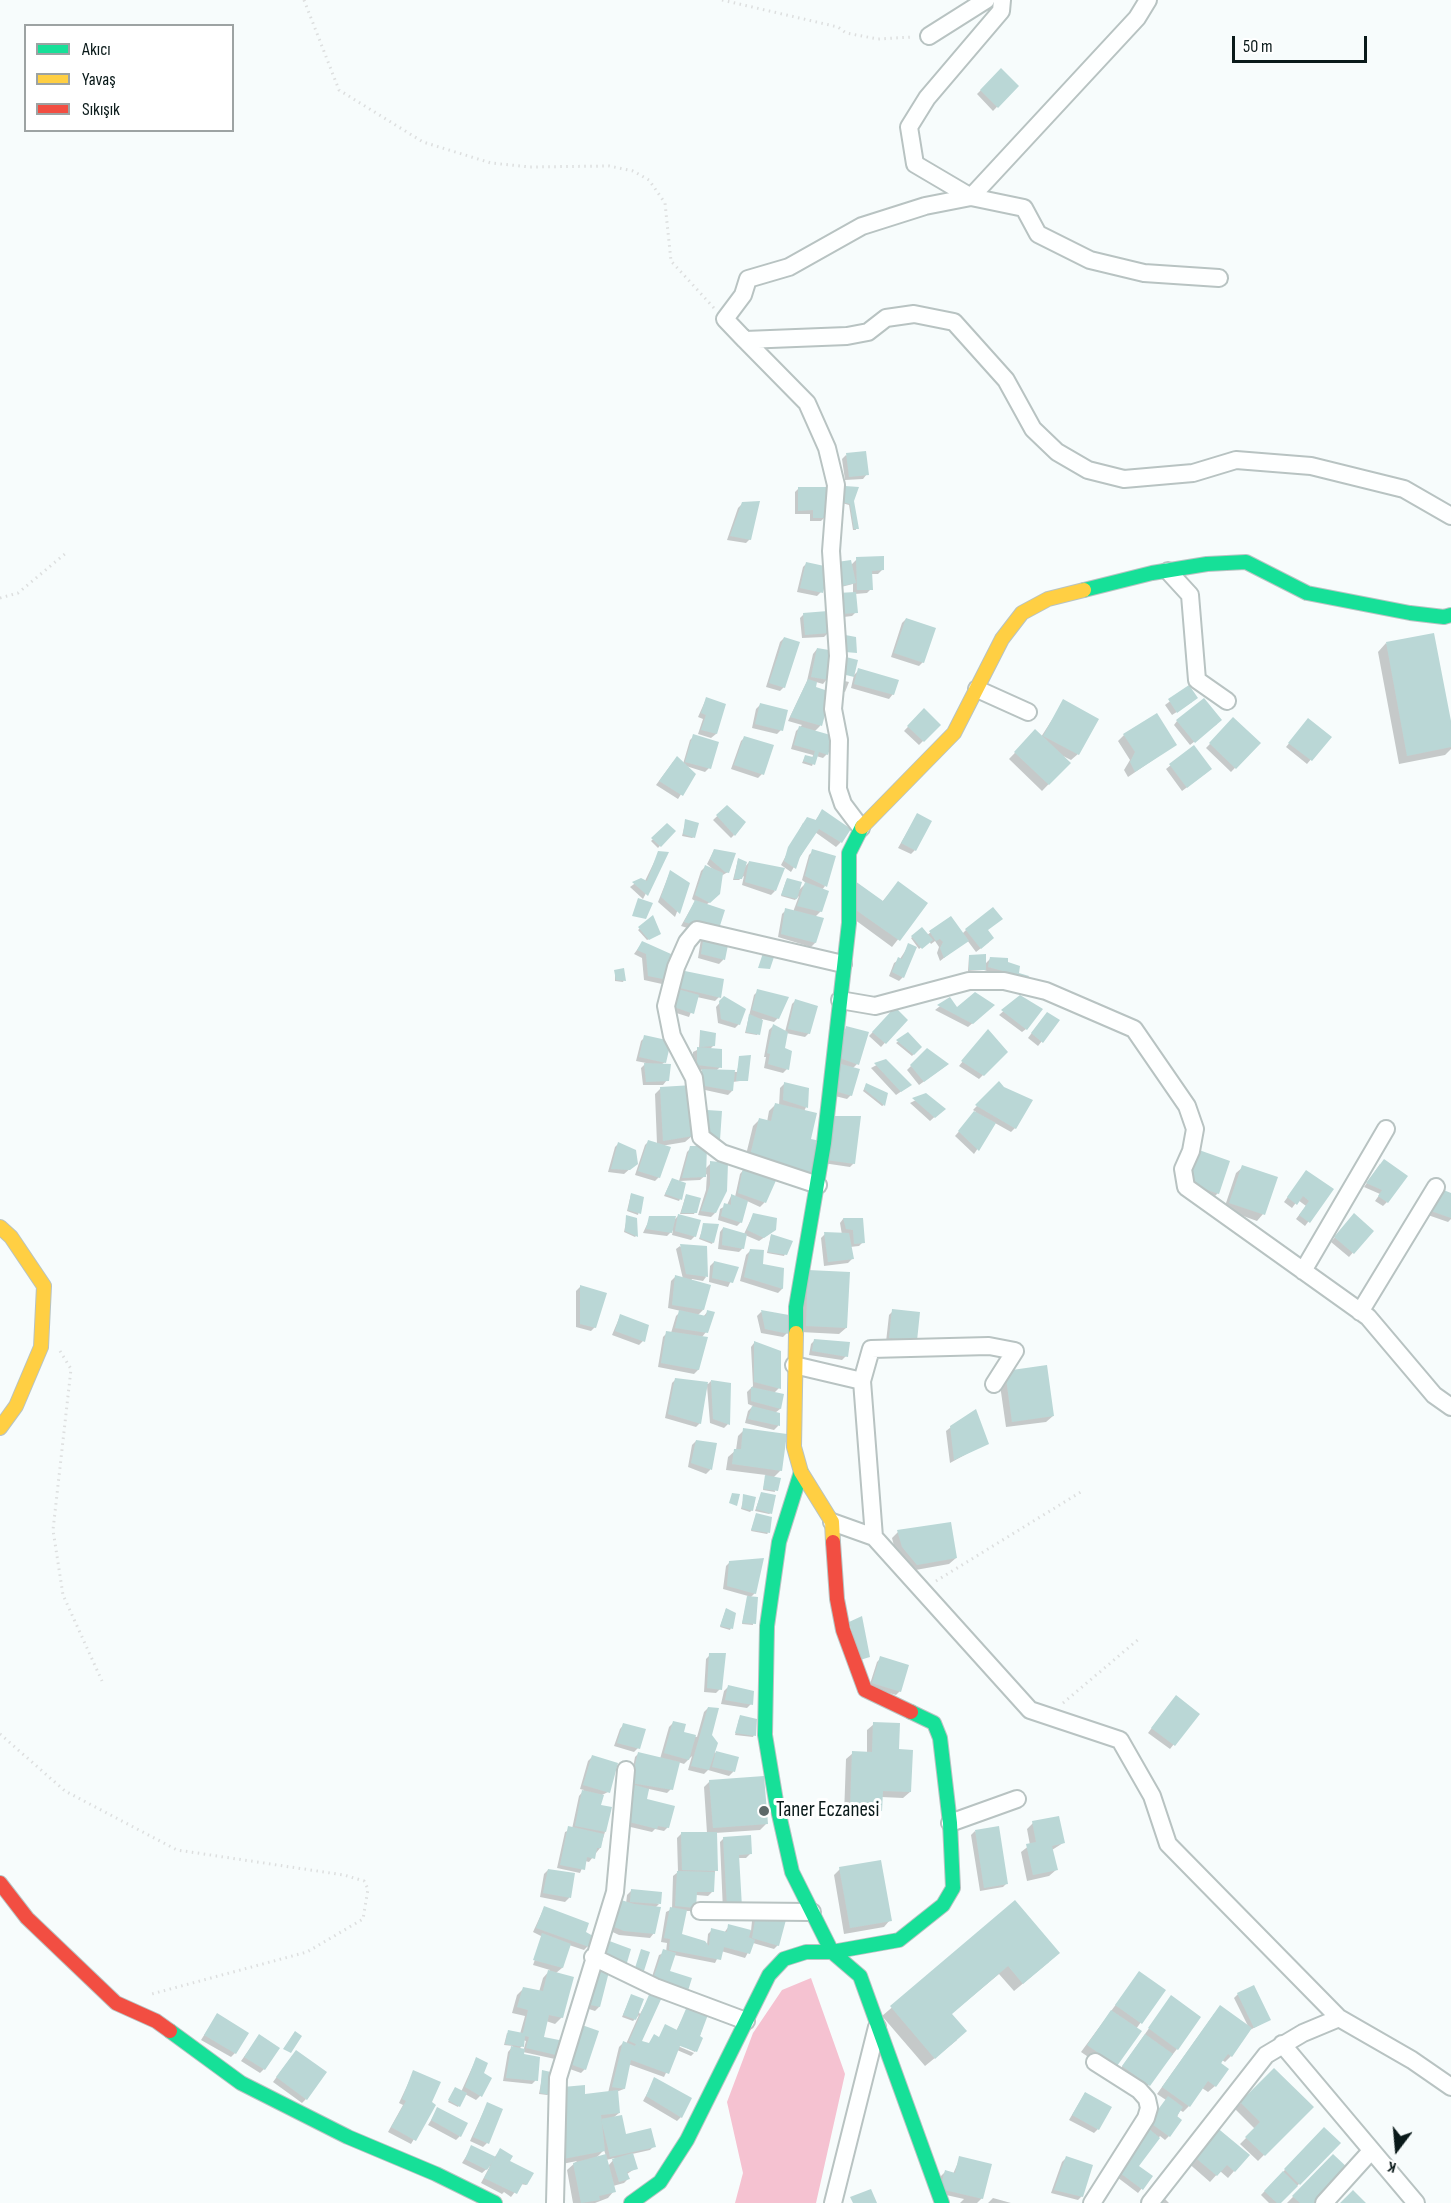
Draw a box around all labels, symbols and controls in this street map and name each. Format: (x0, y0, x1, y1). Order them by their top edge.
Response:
legend (24, 24, 234, 132)
scale bar (1235, 24, 1370, 62)
text: 50 m (1243, 36, 1273, 57)
text: Akıcı (82, 39, 111, 60)
text: Yavaş (82, 69, 116, 90)
text: Sıkışık (82, 99, 120, 120)
place label: Taner Eczanesi (776, 1798, 879, 1824)
marker: Taner Eczanesi (757, 1804, 771, 1818)
north arrow (1367, 2119, 1427, 2179)
text: K (1385, 2157, 1398, 2177)

